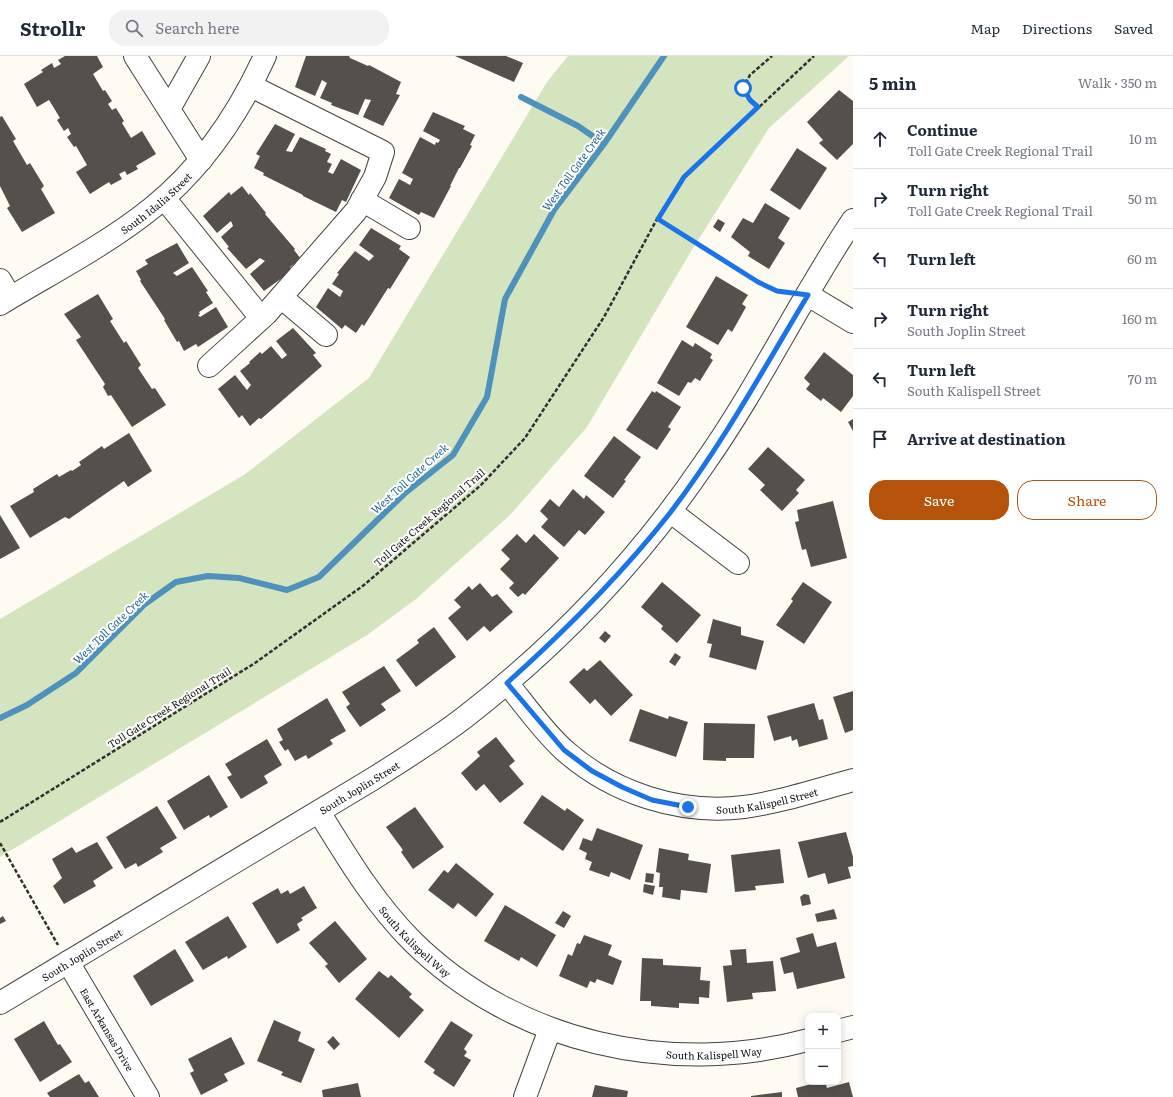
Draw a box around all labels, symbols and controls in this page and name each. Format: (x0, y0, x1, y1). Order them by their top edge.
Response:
search box (109, 10, 389, 46)
text: Strollr (20, 14, 85, 42)
text: Search here (155, 16, 240, 39)
icon: search (123, 17, 145, 39)
text: Map (970, 18, 1000, 38)
text: Directions (1022, 18, 1092, 38)
text: Saved (1114, 18, 1153, 38)
text: 5 min (869, 70, 917, 95)
text: Walk · 350 m (1078, 73, 1157, 92)
route start (734, 79, 752, 97)
text: Continue (907, 118, 977, 141)
water label: West Toll Gate Creek (537, 124, 609, 214)
icon: ahead (869, 128, 891, 150)
text: 10 m (1129, 129, 1157, 148)
text: Toll Gate Creek Regional Trail (907, 141, 1093, 160)
street label: South Idalia Street (117, 168, 194, 237)
text: Turn right (907, 178, 989, 201)
icon: right (869, 188, 891, 210)
text: 50 m (1128, 189, 1157, 208)
text: Toll Gate Creek Regional Trail (907, 201, 1093, 220)
text: Turn left (907, 247, 976, 270)
icon: left (869, 248, 891, 270)
text: 60 m (1127, 249, 1157, 268)
text: Turn right (907, 298, 989, 321)
icon: right (869, 308, 891, 330)
text: 160 m (1122, 309, 1157, 328)
text: South Joplin Street (907, 321, 1026, 340)
text: Turn left (907, 358, 976, 381)
icon: left (869, 368, 891, 390)
text: 70 m (1128, 369, 1157, 388)
text: South Kalispell Street (907, 381, 1041, 400)
text: Arrive at destination (907, 427, 1066, 450)
icon: arrive (869, 428, 891, 450)
water label: West Toll Gate Creek (367, 439, 451, 517)
street label: Toll Gate Creek Regional Trail (370, 464, 488, 570)
button: Save (869, 480, 1009, 520)
button: Share (1017, 480, 1157, 520)
water label: West Toll Gate Creek (69, 587, 151, 667)
street label: Toll Gate Creek Regional Trail (104, 662, 234, 751)
street label: South Joplin Street (316, 757, 402, 817)
street label: South Kalispell Street (716, 783, 819, 816)
route end (679, 798, 697, 816)
street label: South Kalispell Way (376, 902, 455, 980)
street label: South Joplin Street (38, 924, 124, 984)
street label: East Arkansas Drive (77, 985, 138, 1074)
map controls (805, 1013, 841, 1085)
button: + (805, 1013, 841, 1049)
street label: South Kalispell Way (666, 1042, 763, 1062)
button: − (805, 1049, 841, 1085)

